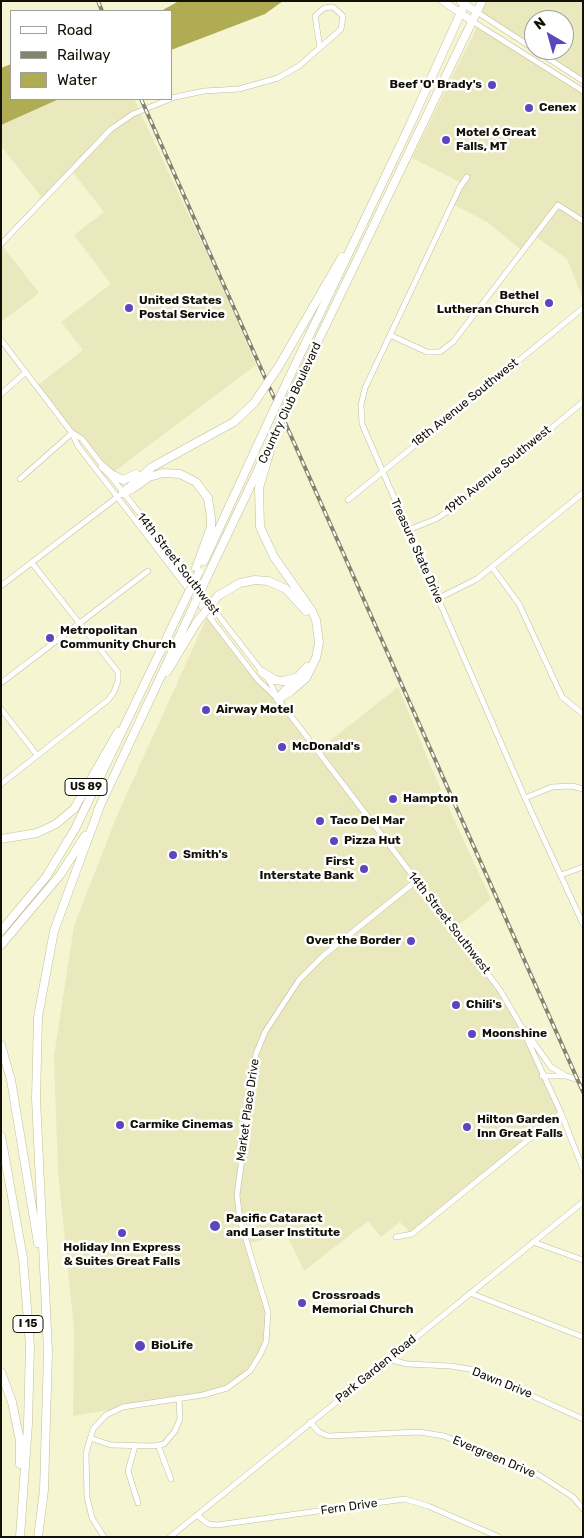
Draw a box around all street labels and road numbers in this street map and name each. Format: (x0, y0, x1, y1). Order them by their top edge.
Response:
street label: Country Club Boulevard (255, 340, 325, 466)
street label: 18th Avenue Southwest (409, 356, 521, 450)
street label: 19th Avenue Southwest (442, 423, 554, 517)
street label: Treasure State Drive (387, 496, 447, 606)
street label: 14th Street Southwest (134, 510, 222, 618)
road number: US 89 (65, 779, 107, 796)
street label: 14th Street Southwest (405, 869, 493, 977)
street label: Market Place Drive (234, 1058, 262, 1162)
road number: I 15 (13, 1316, 43, 1332)
street label: Park Garden Road (333, 1332, 419, 1406)
street label: Dawn Drive (470, 1364, 534, 1402)
street label: Evergreen Drive (450, 1433, 538, 1481)
street label: Fern Drive (320, 1496, 378, 1518)

